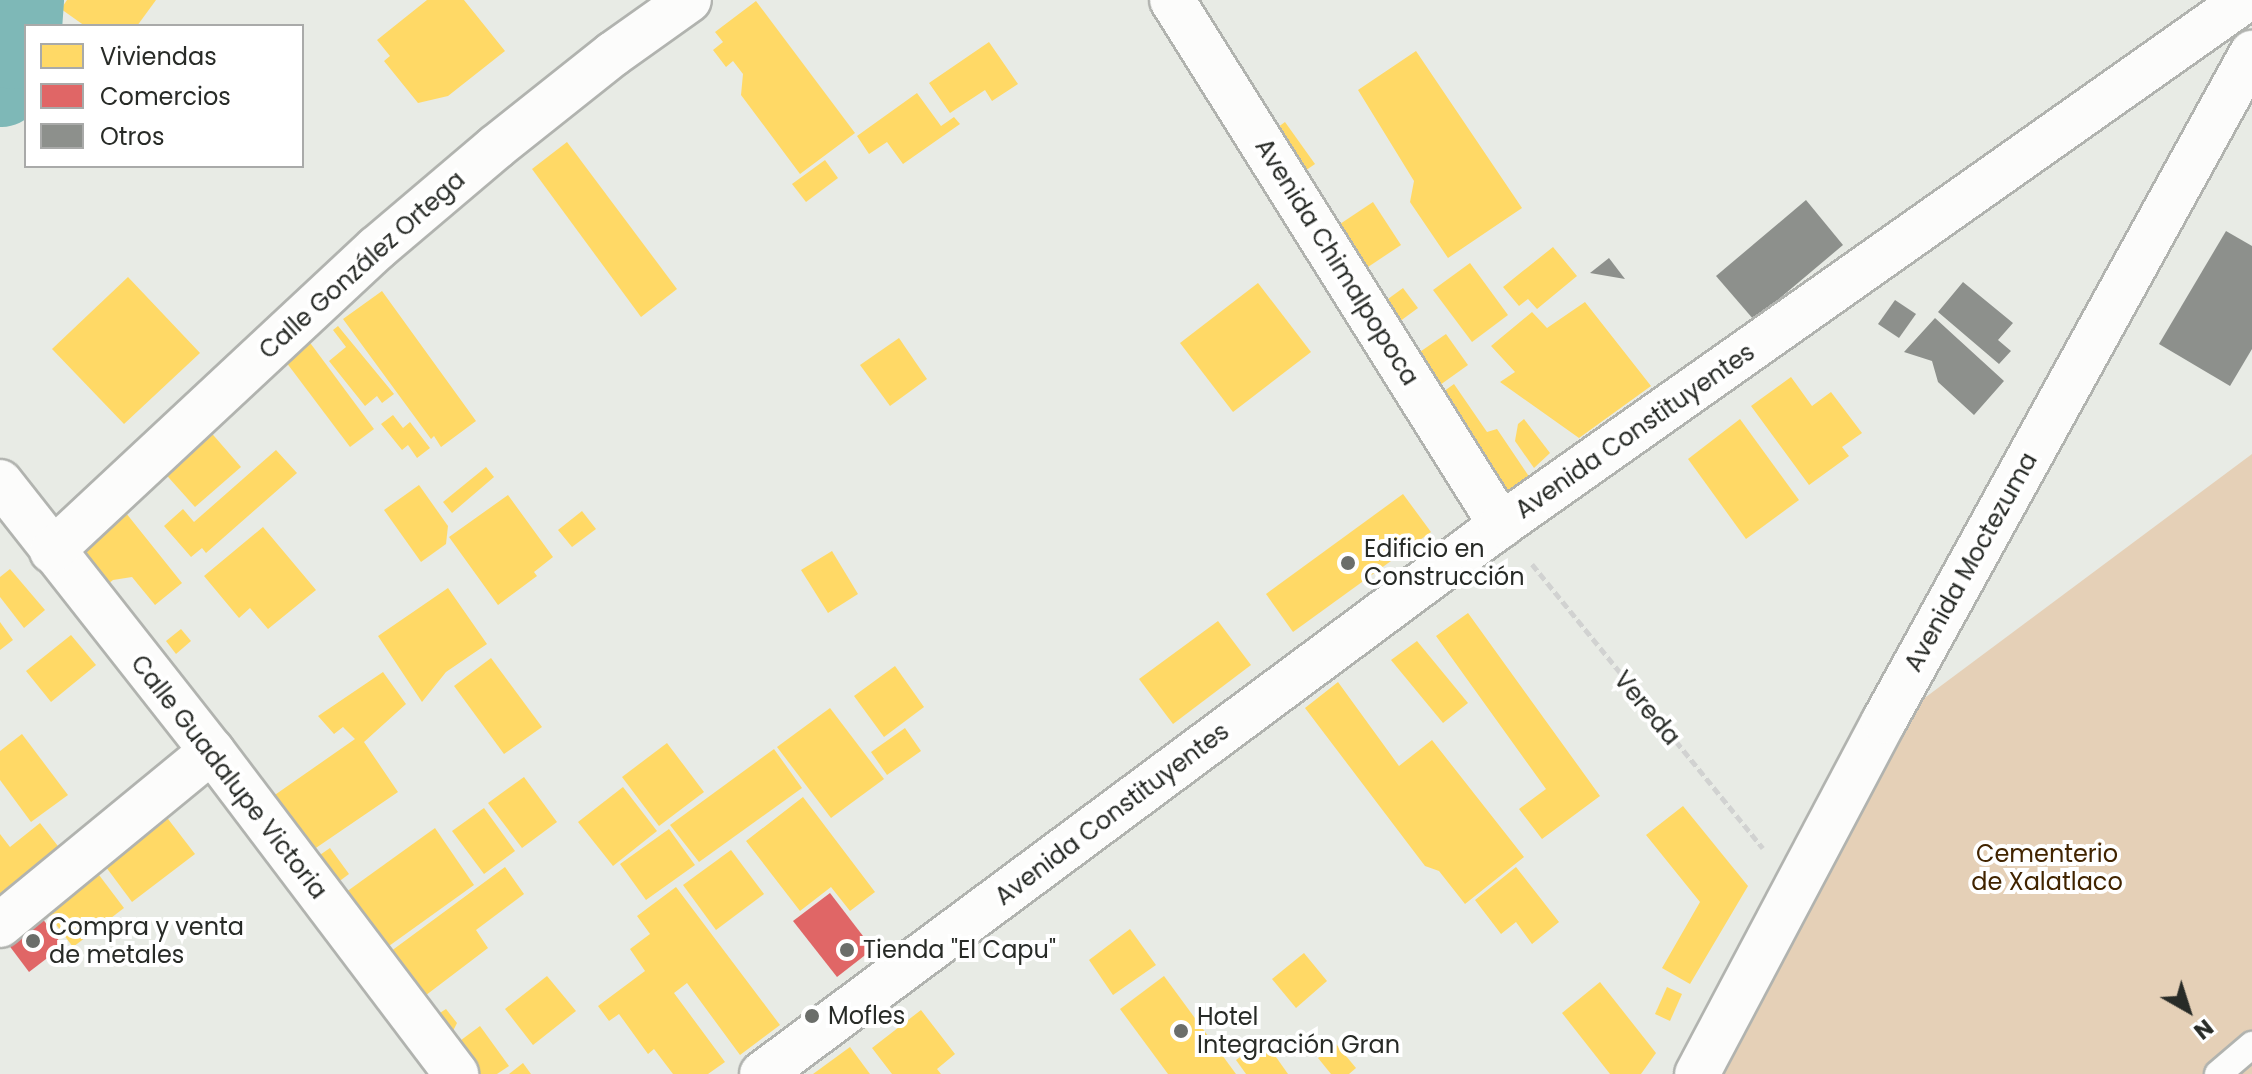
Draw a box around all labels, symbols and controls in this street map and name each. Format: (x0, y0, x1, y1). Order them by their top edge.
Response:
legend (24, 24, 304, 168)
text: Viviendas (100, 40, 217, 73)
text: Comercios (100, 80, 231, 113)
text: Otros (100, 120, 164, 153)
street label: Avenida Chimalpopoca (1249, 133, 1425, 391)
street label: Calle González Ortega (253, 165, 471, 365)
street label: Avenida Constituyentes (1510, 337, 1760, 525)
street label: Avenida Moctezuma (1899, 447, 2043, 677)
place label: Edificio en Construcción (1364, 535, 1525, 591)
marker: Edificio en Construcción (1339, 554, 1357, 572)
street label: Calle Guadalupe Victoria (125, 649, 333, 905)
street label: Vereda (1608, 665, 1686, 751)
street label: Avenida Constituyentes (990, 717, 1234, 911)
park label: Cementerio de Xalatlaco (1971, 840, 2123, 896)
place label: Compra y venta de metales (49, 913, 244, 969)
marker: Compra y venta de metales (24, 932, 42, 950)
place label: Tienda "El Capu" (863, 936, 1056, 964)
marker: Tienda "El Capu" (838, 941, 856, 959)
north arrow (2148, 970, 2228, 1050)
place label: Mofles (828, 1002, 905, 1030)
place label: Hotel Integración Gran (1197, 1003, 1400, 1059)
marker: Mofles (803, 1007, 821, 1025)
text: N (2187, 1012, 2220, 1046)
marker: Hotel Integración Gran (1172, 1022, 1190, 1040)

